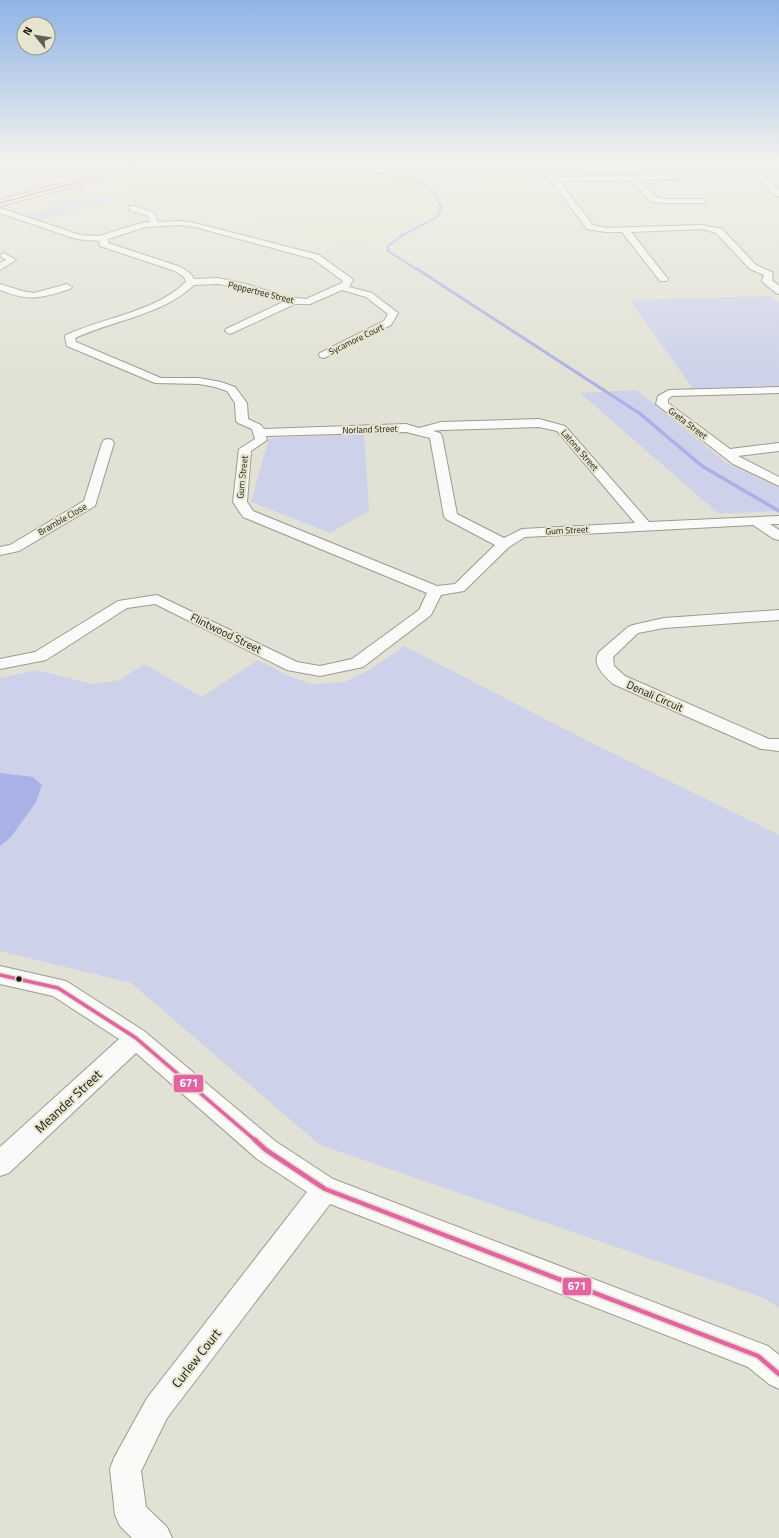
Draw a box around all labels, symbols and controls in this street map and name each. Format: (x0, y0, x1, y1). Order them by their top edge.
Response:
north arrow (16, 16, 56, 56)
text: N (19, 24, 36, 38)
street label: Peppertree Street (227, 278, 296, 307)
street label: Sycamore Court (326, 320, 387, 358)
street label: Greta Street (666, 404, 711, 443)
street label: Norland Street (342, 422, 399, 436)
street label: Latona Street (558, 426, 602, 474)
street label: Gum Street (233, 454, 251, 499)
street label: Bramble Close (35, 500, 89, 538)
street label: Gum Street (545, 522, 590, 538)
street label: Flintwood Street (188, 609, 264, 657)
street label: Denali Circuit (624, 676, 686, 716)
unlabelled marker (14, 974, 24, 984)
street label: Meander Street (30, 1064, 106, 1137)
line badge: 671 (173, 1074, 204, 1093)
text: 671 (180, 1075, 198, 1091)
line badge: 671 (562, 1277, 592, 1296)
text: 671 (568, 1278, 586, 1294)
street label: Curlew Court (166, 1324, 226, 1392)

